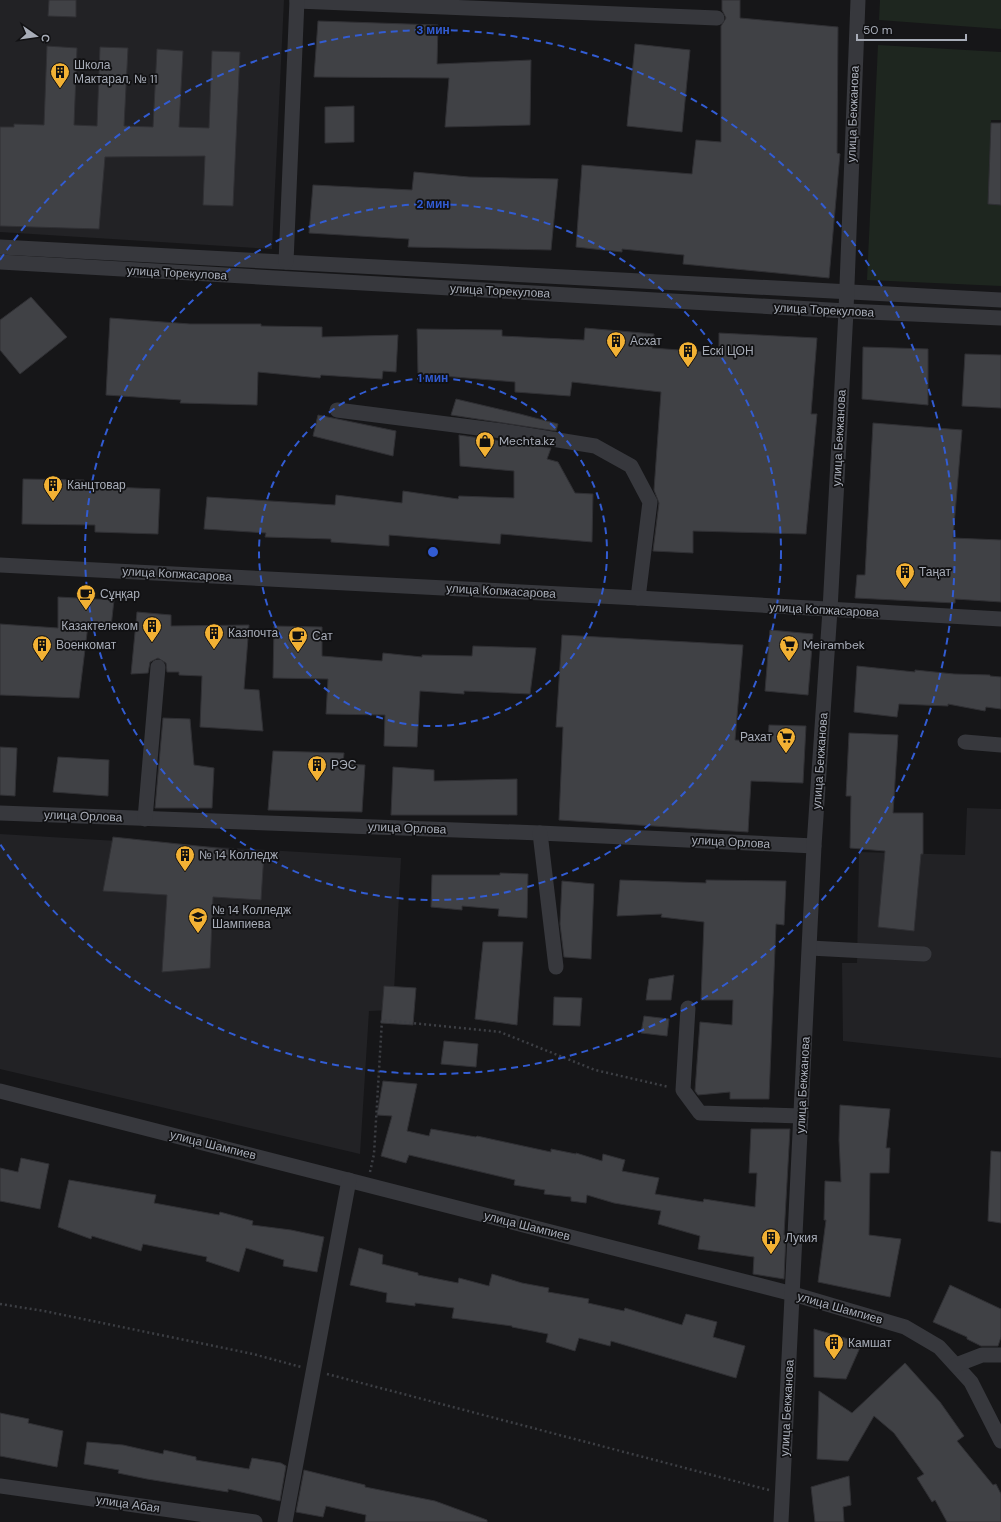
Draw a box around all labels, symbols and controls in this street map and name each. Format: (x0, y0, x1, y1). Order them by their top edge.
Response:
north arrow (16, 16, 56, 56)
scale bar (857, 16, 966, 42)
text: 3 мин (416, 22, 450, 38)
text: 50 m (863, 22, 892, 38)
text: С (38, 33, 53, 44)
place label: Школа Мактарал, № 11 (74, 57, 158, 87)
building icon: Школа Мактарал, № 11 (49, 61, 71, 89)
street label: улица Бекжанова (843, 65, 863, 163)
text: 2 мин (416, 196, 450, 212)
street label: улица Торекулова (126, 262, 228, 284)
street label: улица Торекулова (449, 280, 551, 302)
street label: улица Торекулова (773, 299, 875, 321)
building icon: Асхат (605, 330, 627, 358)
place label: Асхат (630, 333, 662, 349)
building icon: Ескі ЦОН (677, 340, 699, 368)
place label: Ескі ЦОН (702, 343, 754, 359)
text: 1 мин (418, 370, 448, 386)
street label: улица Бекжанова (828, 389, 850, 487)
shop icon: Mechta.kz (474, 430, 496, 458)
place label: Mechta.kz (499, 433, 555, 449)
building icon: Канцтовар (42, 474, 64, 502)
place label: Канцтовар (67, 477, 126, 493)
centre of rings (426, 545, 440, 559)
building icon: Таңат (894, 561, 916, 589)
street label: улица Копжасарова (122, 563, 233, 585)
place label: Таңат (919, 564, 952, 580)
street label: улица Копжасарова (446, 580, 557, 602)
cafe icon: Сұңқар (75, 583, 97, 611)
place label: Сұңқар (100, 586, 140, 602)
street label: улица Копжасарова (769, 599, 880, 621)
building icon: Казактелеком (141, 615, 163, 643)
place label: Казактелеком (61, 618, 138, 634)
building icon: Казпочта (203, 622, 225, 650)
place label: Казпочта (228, 625, 279, 641)
cafe icon: Сат (287, 625, 309, 653)
place label: Сат (312, 628, 333, 644)
building icon: Военкомат (31, 634, 53, 662)
supermarket icon: Meirambek (778, 634, 800, 662)
place label: Военкомат (56, 637, 117, 653)
place label: Meirambek (803, 637, 865, 653)
street label: улица Бекжанова (809, 712, 831, 810)
supermarket icon: Рахат (775, 726, 797, 754)
place label: Рахат (740, 729, 772, 745)
building icon: РЭС (306, 754, 328, 782)
place label: РЭС (331, 757, 357, 773)
street label: улица Орлова (43, 807, 123, 825)
street label: улица Орлова (367, 819, 447, 837)
street label: улица Орлова (691, 832, 771, 852)
building icon: № 14 Колледж (174, 844, 196, 872)
place label: № 14 Колледж (199, 847, 278, 863)
place label: № 14 Колледж Шампиева (212, 902, 291, 932)
school or university icon: № 14 Колледж Шампиева (187, 906, 209, 934)
street label: улица Бекжанова (792, 1036, 814, 1134)
street label: улица Шампиев (168, 1127, 258, 1163)
street label: улица Шампиев (482, 1208, 572, 1244)
building icon: Лукия (760, 1227, 782, 1255)
place label: Лукия (785, 1230, 817, 1246)
street label: улица Шампиев (795, 1288, 885, 1328)
building icon: Камшат (823, 1332, 845, 1360)
place label: Камшат (848, 1335, 892, 1351)
street label: улица Бекжанова (776, 1359, 798, 1457)
street label: улица Абая (95, 1492, 161, 1516)

